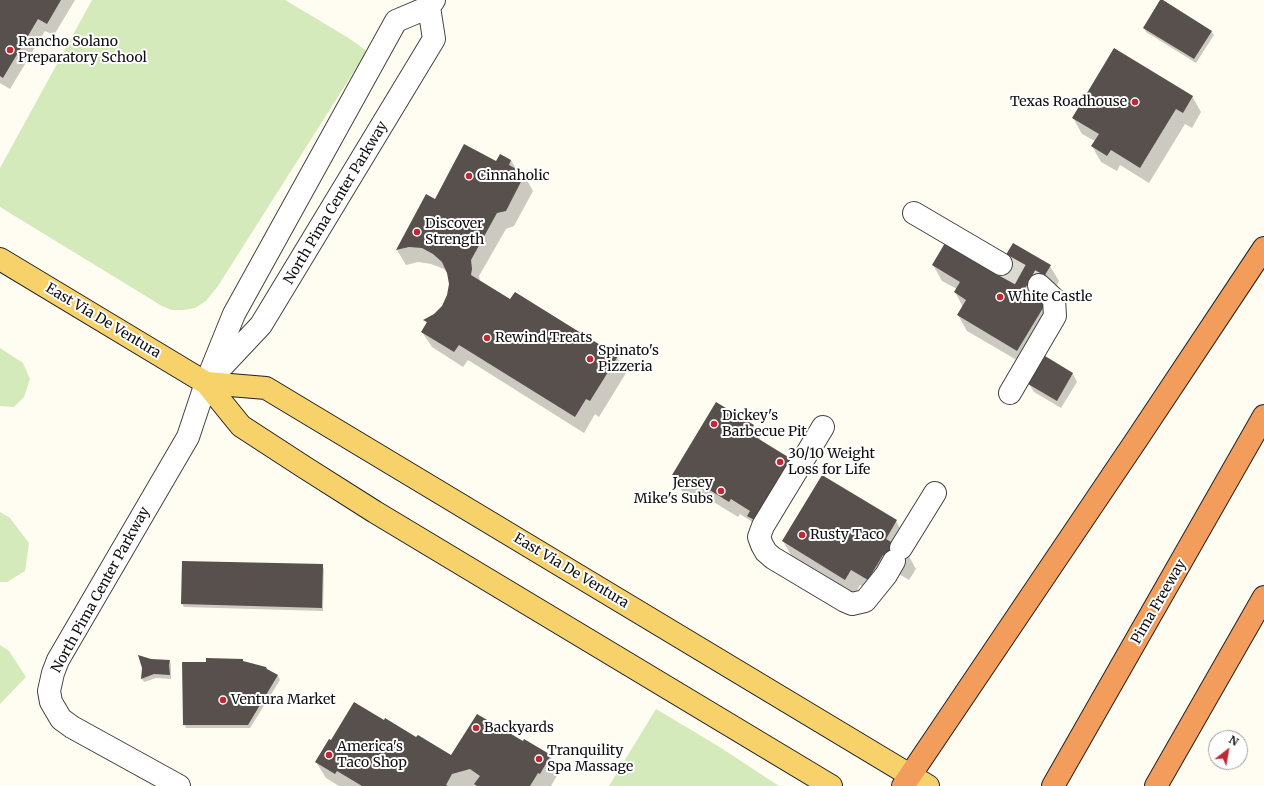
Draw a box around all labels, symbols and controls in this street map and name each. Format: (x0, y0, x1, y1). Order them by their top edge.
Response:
place label: Rancho Solano Preparatory School (18, 34, 147, 66)
marker: Rancho Solano Preparatory School (5, 45, 15, 55)
place label: Texas Roadhouse (1010, 94, 1127, 110)
marker: Texas Roadhouse (1130, 97, 1140, 107)
street label: North Pima Center Parkway (281, 119, 391, 287)
place label: Cinnaholic (477, 168, 550, 184)
marker: Cinnaholic (464, 171, 474, 181)
place label: Discover Strength (425, 216, 484, 248)
marker: Discover Strength (412, 227, 422, 237)
street label: East Via De Ventura (42, 280, 164, 362)
place label: White Castle (1008, 289, 1092, 305)
marker: White Castle (995, 292, 1005, 302)
place label: Rewind Treats (495, 330, 592, 346)
marker: Rewind Treats (482, 333, 492, 343)
place label: Spinato's Pizzeria (598, 343, 659, 376)
marker: Spinato's Pizzeria (585, 354, 595, 364)
place label: Dickey's Barbecue Pit (722, 408, 807, 440)
marker: Dickey's Barbecue Pit (709, 419, 719, 429)
place label: 30/10 Weight Loss for Life (788, 446, 875, 478)
marker: 30/10 Weight Loss for Life (775, 457, 785, 467)
place label: Jersey Mike's Subs (634, 475, 713, 508)
marker: Jersey Mike's Subs (716, 486, 726, 496)
street label: North Pima Center Parkway (48, 504, 154, 676)
place label: Rusty Taco (810, 527, 884, 543)
street label: East Via De Ventura (510, 530, 632, 612)
marker: Rusty Taco (797, 530, 807, 540)
street label: Pima Freeway (1128, 557, 1190, 647)
place label: Ventura Market (231, 692, 336, 708)
marker: Ventura Market (218, 695, 228, 705)
place label: Backyards (484, 720, 554, 736)
marker: Backyards (471, 723, 481, 733)
north arrow (1208, 730, 1248, 770)
text: N (1226, 732, 1241, 749)
place label: America's Taco Shop (337, 739, 407, 772)
place label: Tranquility Spa Massage (547, 743, 633, 776)
marker: America's Taco Shop (324, 750, 334, 760)
marker: Tranquility Spa Massage (534, 754, 544, 764)

